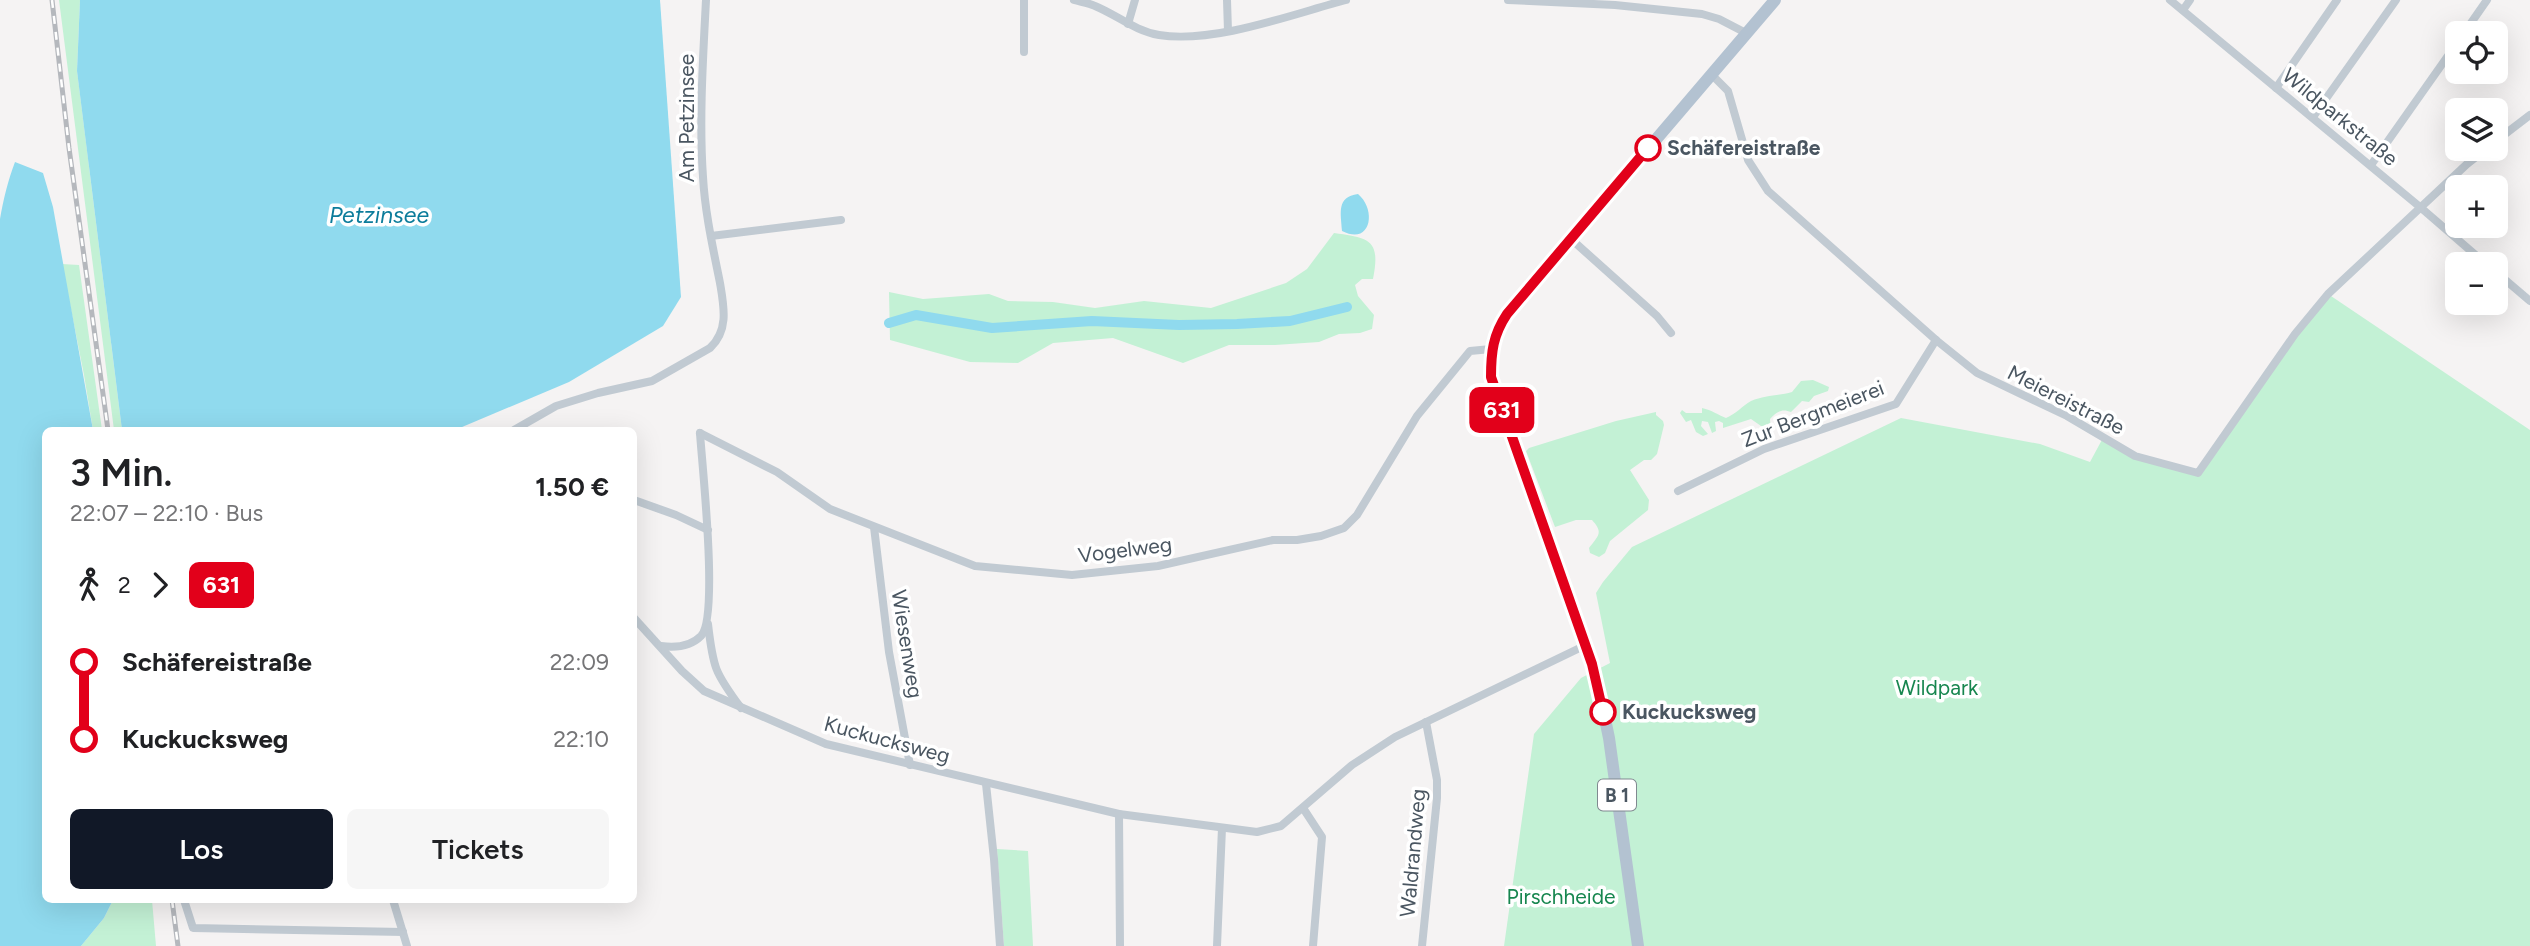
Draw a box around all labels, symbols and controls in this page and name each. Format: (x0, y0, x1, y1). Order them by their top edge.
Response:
map controls (2445, 21, 2508, 315)
button: locate (2445, 21, 2508, 84)
street label: Am Petzinsee (674, 54, 699, 182)
street label: Wildparkstraße (2278, 62, 2403, 171)
button: layers (2445, 98, 2508, 161)
marker: Schäfereistraße (1635, 135, 1661, 161)
place label: Schäfereistraße (1667, 135, 1821, 160)
button: + (2445, 175, 2508, 238)
water label: Petzinsee (329, 201, 429, 229)
button: − (2445, 252, 2508, 315)
street label: Meiereistraße (2004, 359, 2129, 440)
street label: Zur Bergmeierei (1738, 375, 1887, 452)
line badge: 631 (1462, 387, 1542, 433)
text: 631 (1483, 395, 1521, 424)
text: 3 Min. (70, 450, 172, 496)
text: 1.50 € (535, 471, 609, 503)
text: 22:07 – 22:10 · Bus (70, 499, 263, 527)
street label: Vogelweg (1077, 531, 1173, 568)
icon: walk (70, 566, 108, 604)
icon: forward (141, 566, 179, 604)
text: 631 (203, 570, 240, 599)
text: 2 (118, 571, 131, 599)
street label: Wiesenweg (887, 588, 928, 700)
text: Schäfereistraße (122, 646, 312, 678)
text: 22:09 (550, 648, 609, 676)
park label: Wildpark (1896, 675, 1979, 700)
marker: Kuckucksweg (1590, 699, 1616, 725)
place label: Kuckucksweg (1622, 699, 1756, 724)
street label: Kuckucksweg (822, 711, 953, 768)
text: Kuckucksweg (122, 723, 288, 755)
text: 22:10 (553, 725, 609, 753)
road number: B 1 (1598, 780, 1636, 810)
street label: Waldrandweg (1394, 788, 1431, 918)
button: Los (70, 809, 333, 889)
button: Tickets (347, 809, 609, 889)
park label: Pirschheide (1507, 884, 1615, 909)

